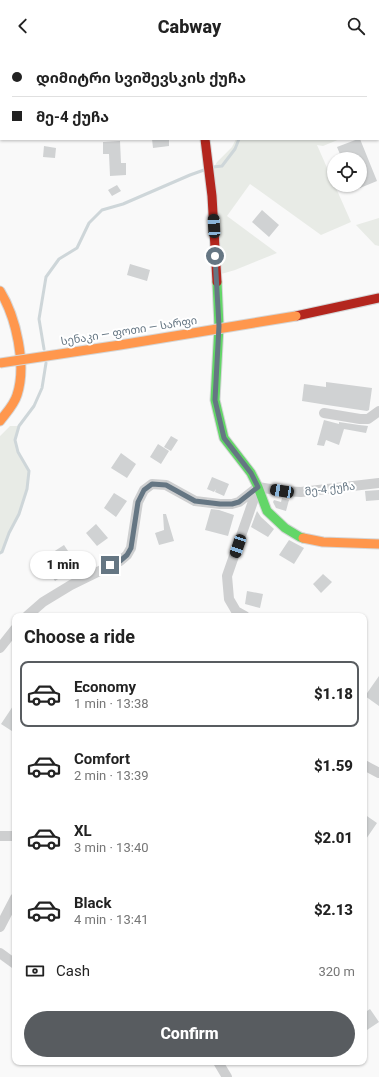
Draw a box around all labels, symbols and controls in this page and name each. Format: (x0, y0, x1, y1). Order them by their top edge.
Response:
icon: back (12, 15, 34, 37)
icon: search (345, 15, 367, 37)
text: Cabway (158, 16, 221, 37)
text: დიმიტრი სვიშევსკის ქუჩა (36, 69, 246, 87)
text: მე-4 ქუჩა (36, 108, 109, 126)
map controls (327, 152, 367, 192)
button: locate (327, 152, 367, 192)
car (207, 214, 221, 238)
route start (206, 247, 224, 265)
street label: სენაკი — ფოთი — სარფი (60, 314, 198, 348)
street label: მე-4 ქუჩა (304, 479, 356, 499)
car (269, 483, 295, 499)
car (228, 533, 248, 559)
callout: 1 min (30, 551, 96, 579)
route end (101, 556, 119, 574)
text: 1 min (47, 557, 79, 572)
text: Choose a ride (24, 626, 135, 647)
icon: car (26, 676, 62, 712)
text: Economy (74, 678, 136, 696)
text: $1.18 (314, 685, 353, 703)
text: 1 min · 13:38 (74, 696, 149, 711)
icon: car (26, 748, 62, 784)
text: Comfort (74, 750, 130, 768)
text: $1.59 (314, 757, 353, 775)
text: 2 min · 13:39 (74, 768, 149, 783)
icon: car (26, 820, 62, 856)
text: XL (74, 822, 92, 840)
text: $2.01 (314, 829, 353, 847)
text: 3 min · 13:40 (74, 840, 149, 855)
icon: car (26, 892, 62, 928)
text: Black (74, 894, 111, 912)
text: $2.13 (314, 901, 353, 919)
text: 4 min · 13:41 (74, 912, 149, 927)
icon: cash (24, 960, 46, 982)
text: Cash (56, 962, 90, 980)
text: 320 m (318, 964, 355, 979)
button: Confirm (24, 1011, 355, 1057)

